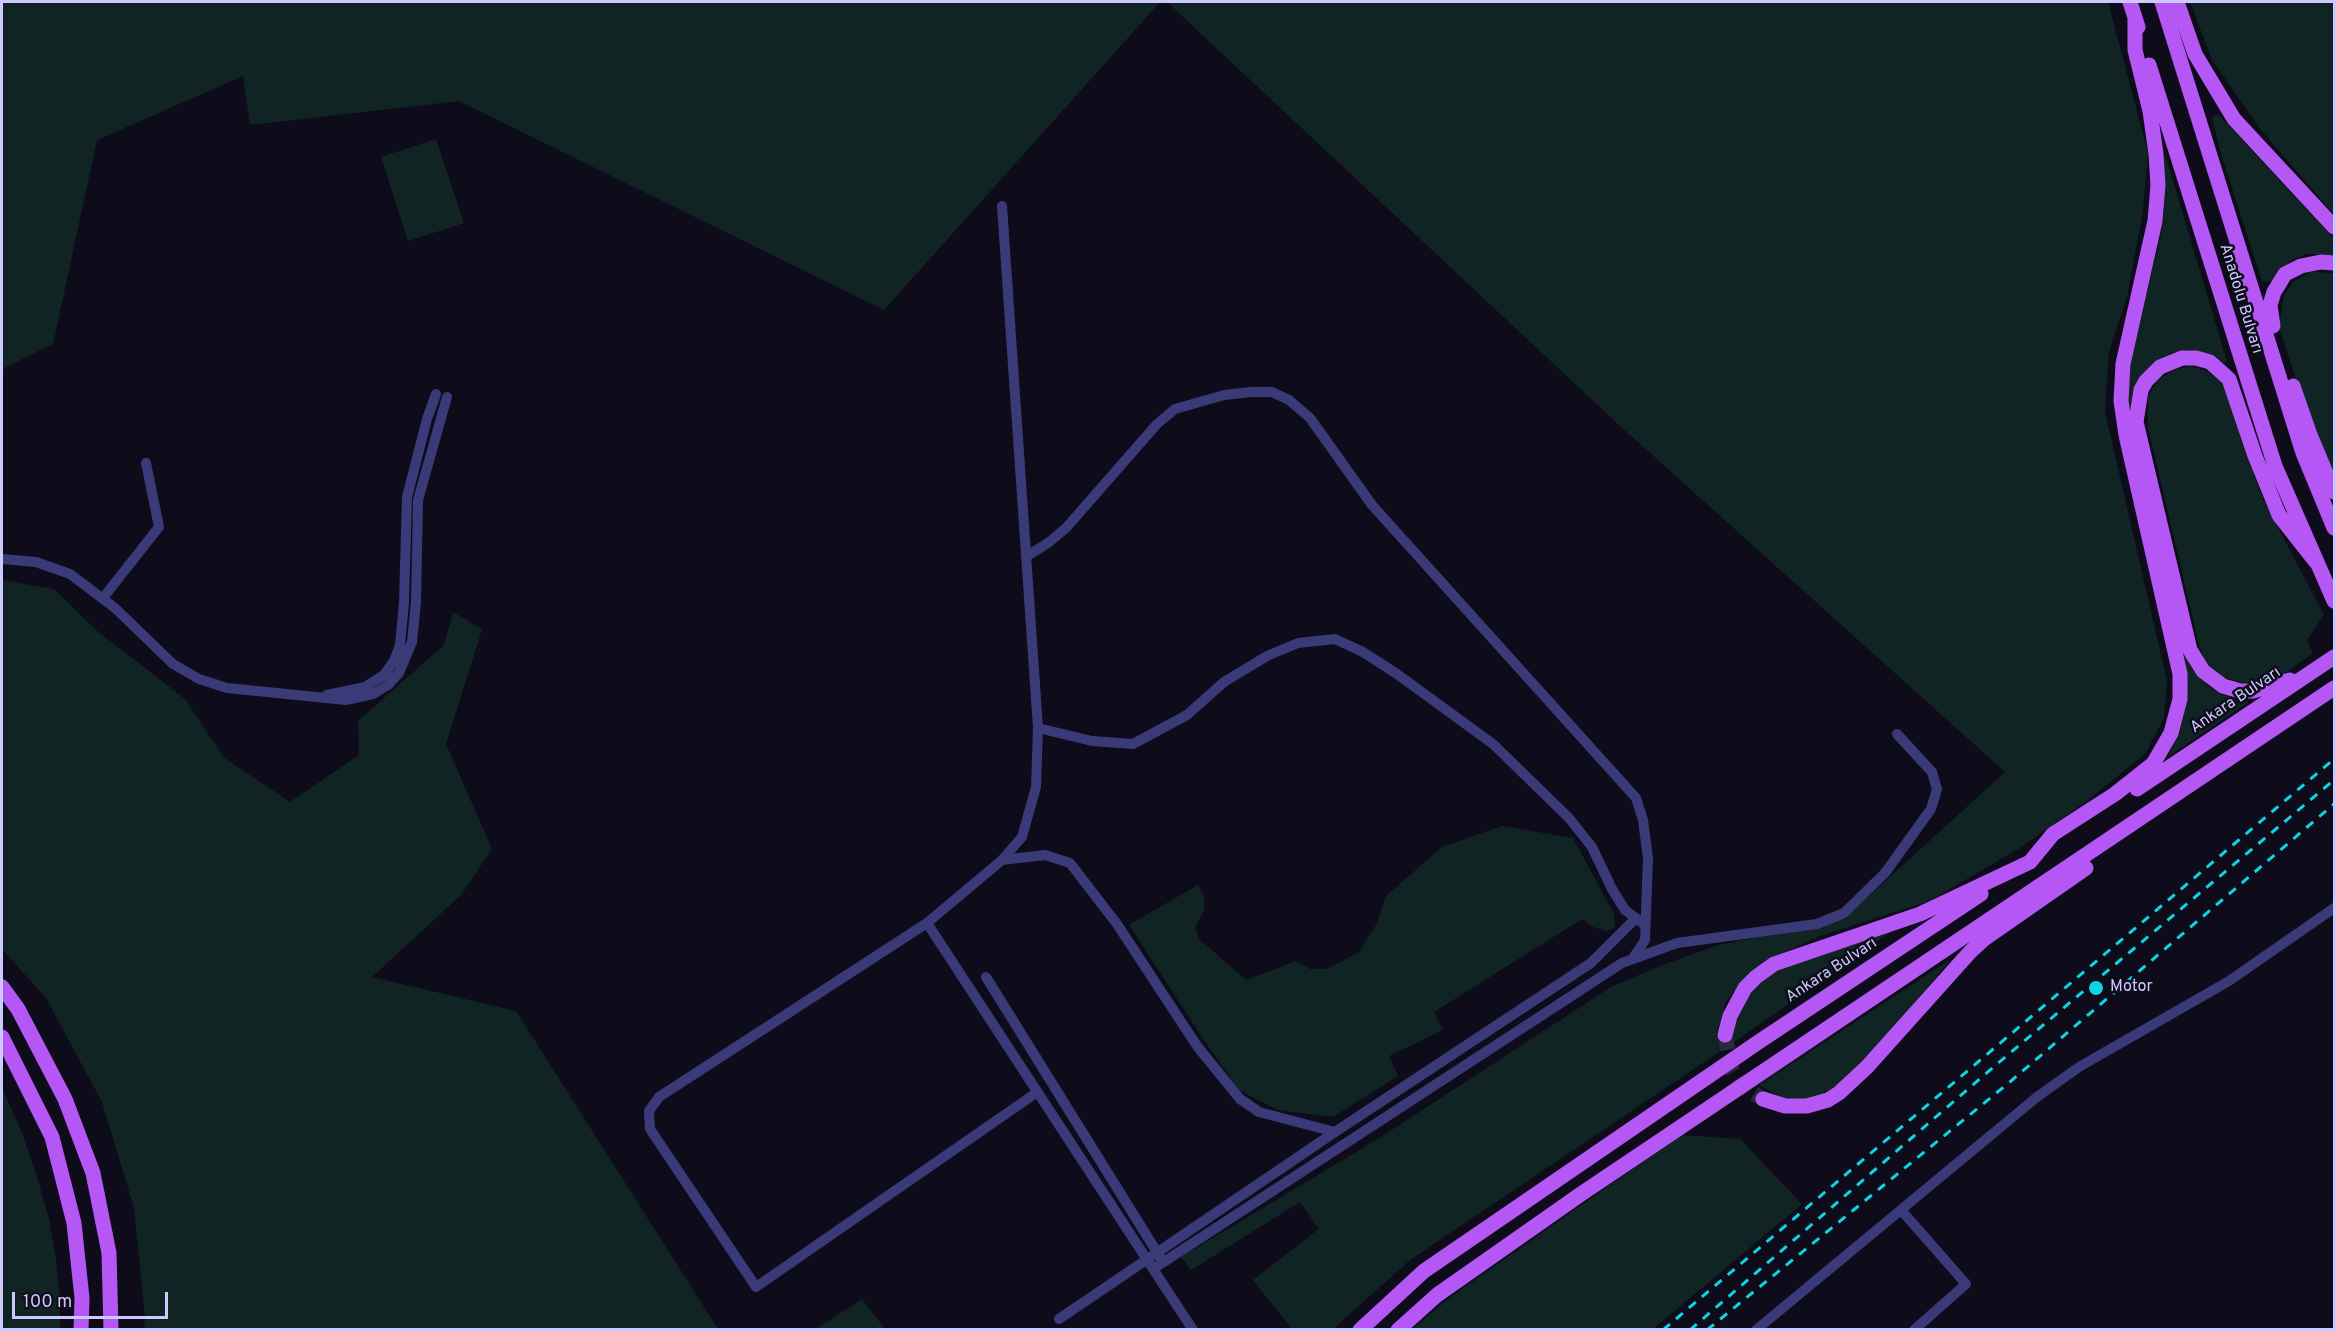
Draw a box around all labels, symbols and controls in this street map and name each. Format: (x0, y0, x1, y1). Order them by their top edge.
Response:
street label: Anadolu Bulvarı (2214, 242, 2266, 356)
street label: Ankara Bulvarı (2187, 664, 2285, 738)
street label: Ankara Bulvarı (1783, 934, 1881, 1008)
place label: Motor (2110, 978, 2153, 998)
marker: Motor (2087, 979, 2105, 997)
scale bar (15, 1280, 171, 1318)
text: 100 m (23, 1291, 72, 1314)

